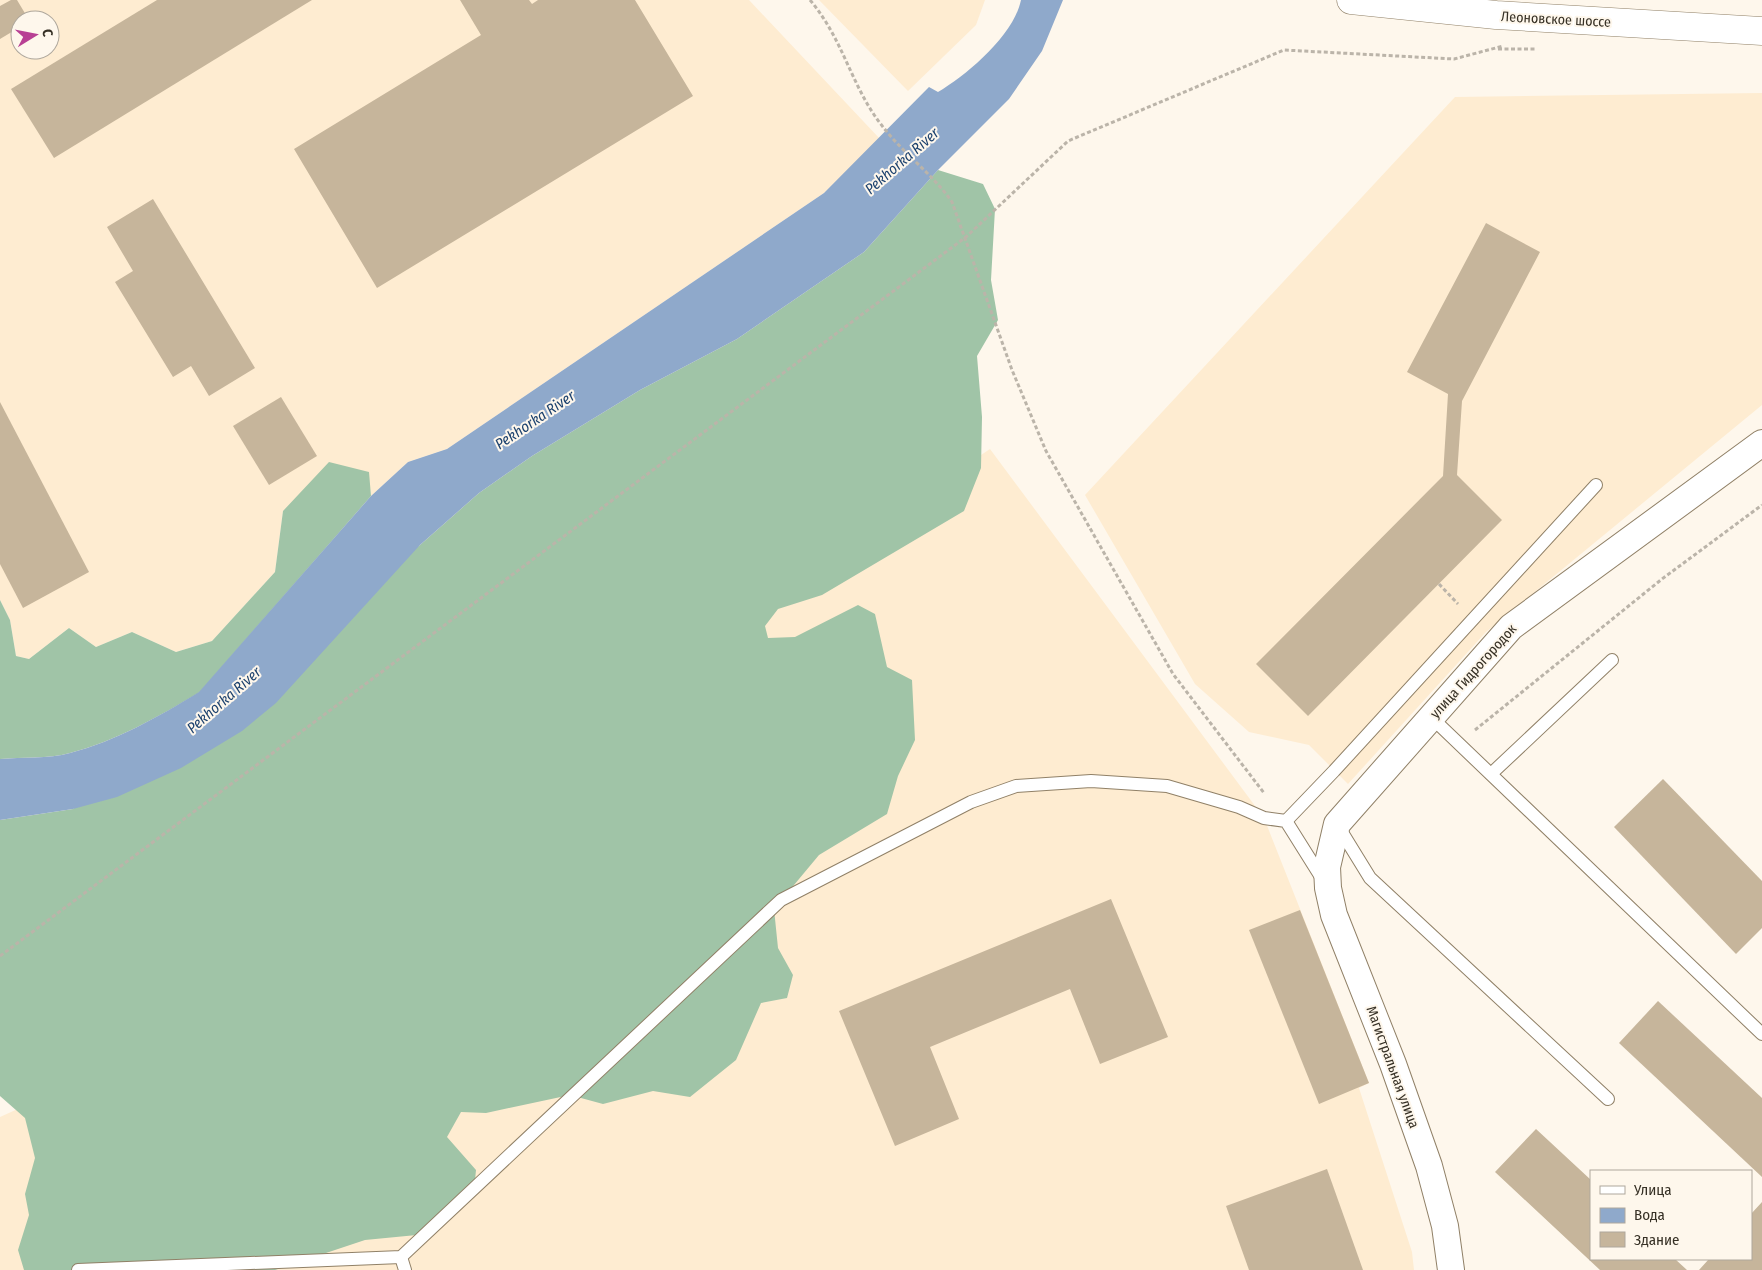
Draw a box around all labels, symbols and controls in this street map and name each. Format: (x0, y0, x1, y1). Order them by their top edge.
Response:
street label: Леоновское шоссе (1501, 8, 1611, 31)
north arrow (10, 10, 60, 60)
text: С (38, 28, 56, 39)
water label: Pekhorka River (861, 123, 943, 198)
water label: Pekhorka River (492, 386, 579, 453)
street label: улица Гидрогородок (1427, 620, 1520, 722)
water label: Pekhorka River (183, 662, 265, 737)
street label: Магистральная улица (1362, 1004, 1423, 1131)
legend (1590, 1170, 1752, 1260)
text: Улица (1633, 1181, 1672, 1199)
text: Вода (1634, 1206, 1665, 1224)
text: Здание (1634, 1231, 1680, 1249)

